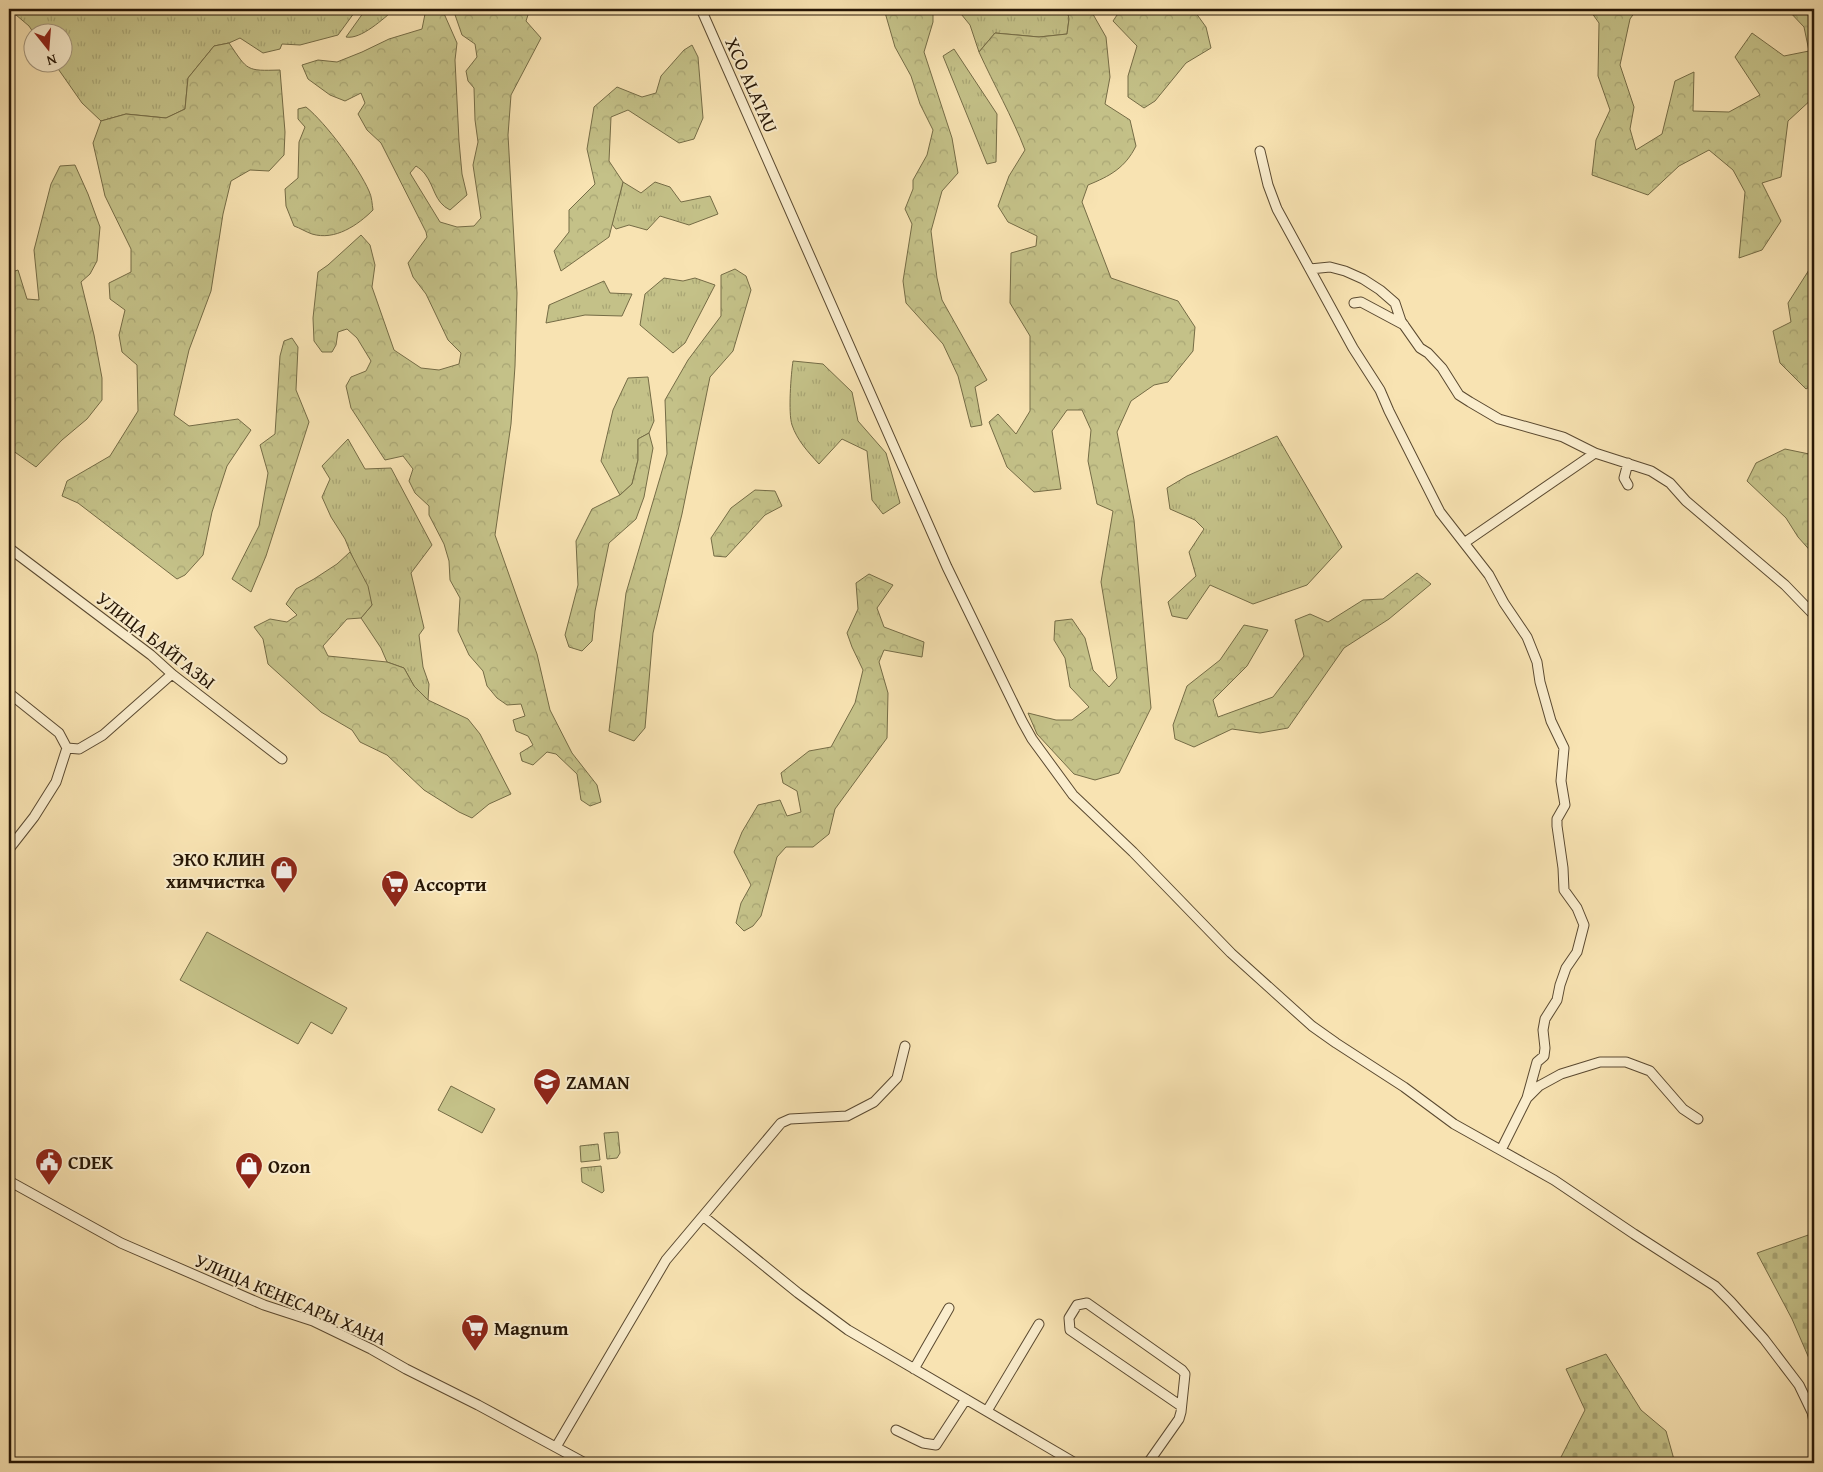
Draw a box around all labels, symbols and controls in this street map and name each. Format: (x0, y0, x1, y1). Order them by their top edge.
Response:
north arrow (22, 22, 72, 72)
street label: XCO ALATAU (718, 33, 786, 137)
text: N (44, 50, 59, 72)
street label: УЛИЦА БАЙГАЗЫ (90, 584, 222, 696)
place label: ЭКО КЛИН химчистка (166, 845, 265, 895)
shop icon: ЭКО КЛИН химчистка (269, 855, 299, 894)
supermarket icon: Ассорти (380, 869, 410, 908)
place label: Ассорти (414, 870, 487, 898)
school or university icon: ZAMAN (532, 1067, 562, 1106)
place label: ZAMAN (566, 1068, 630, 1096)
public building icon: CDEK (34, 1147, 64, 1186)
place label: CDEK (68, 1148, 113, 1176)
shop icon: Ozon (234, 1151, 264, 1190)
place label: Ozon (268, 1152, 311, 1180)
street label: УЛИЦА КЕНЕСАРЫ ХАНА (191, 1246, 392, 1352)
supermarket icon: Magnum (460, 1313, 490, 1352)
place label: Magnum (494, 1314, 569, 1342)

